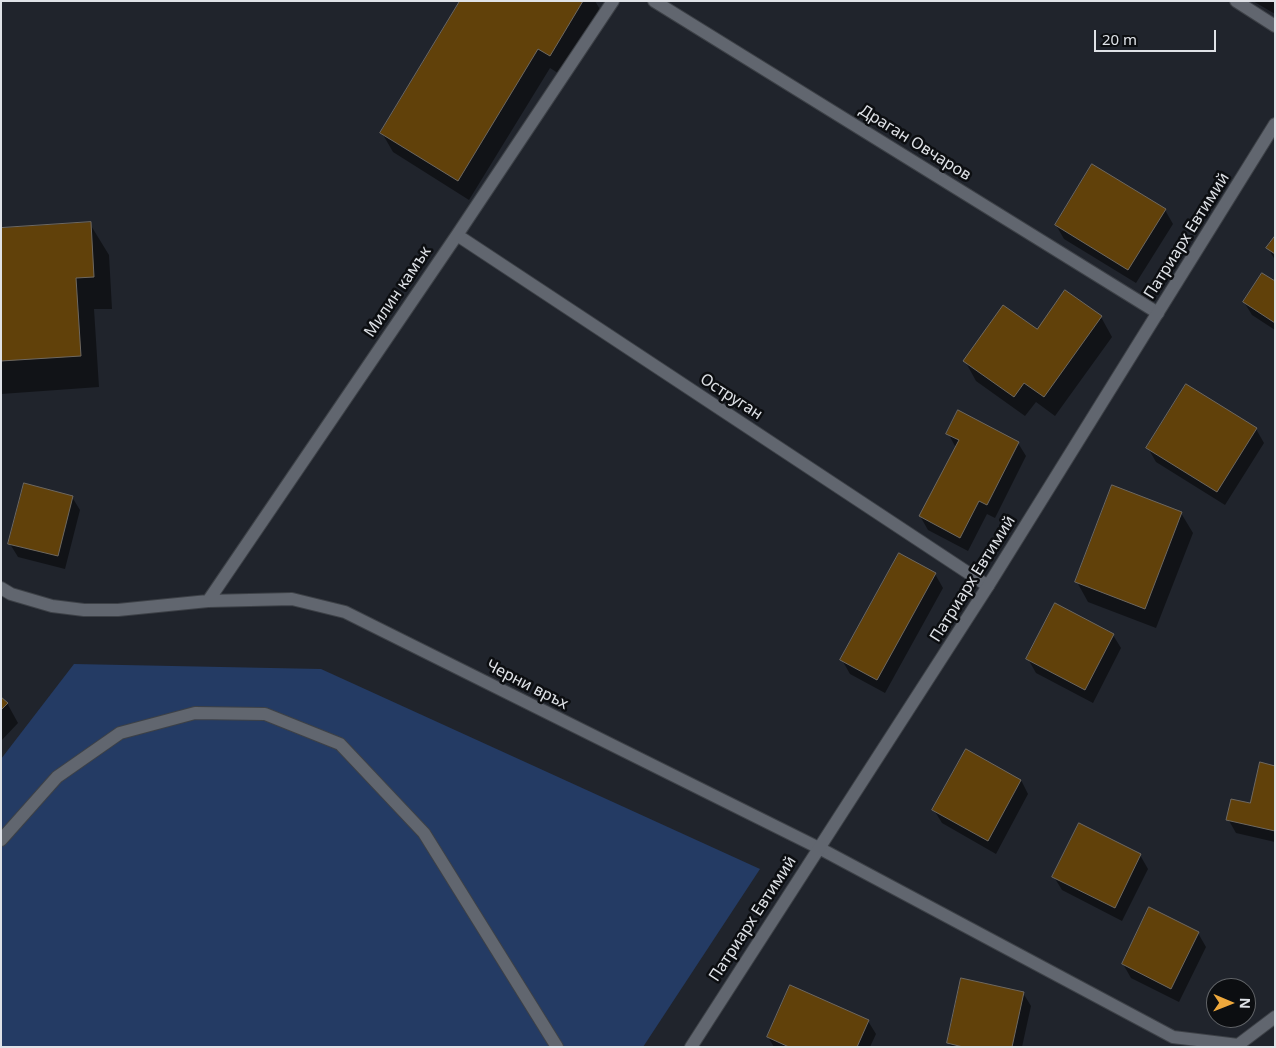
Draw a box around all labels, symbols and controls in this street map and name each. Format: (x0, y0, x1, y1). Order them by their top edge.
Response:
scale bar (1096, 20, 1218, 52)
text: 20 m (1102, 29, 1137, 49)
street label: Драган Овчаров (856, 101, 974, 185)
street label: Патриарх Евтимий (1140, 169, 1234, 303)
street label: Милин камък (361, 243, 435, 341)
street label: Оструган (696, 370, 766, 424)
street label: Патриарх Евтимий (926, 512, 1020, 646)
street label: Черни връх (483, 656, 571, 714)
street label: Патриарх Евтимий (705, 853, 801, 985)
north arrow (1206, 978, 1256, 1028)
text: N (1236, 997, 1255, 1009)

